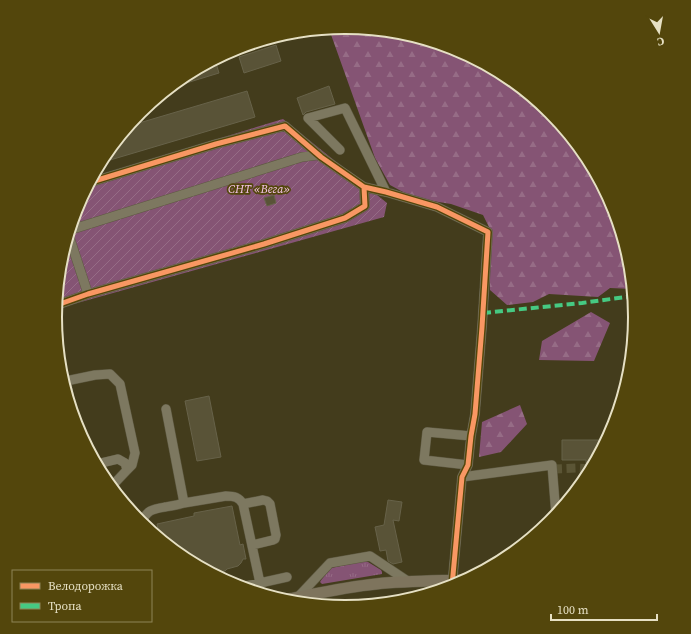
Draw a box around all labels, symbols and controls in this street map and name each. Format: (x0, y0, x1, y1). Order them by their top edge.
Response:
north arrow (639, 12, 679, 52)
text: С (656, 33, 666, 49)
park label: СНТ «Вега» (228, 181, 290, 197)
legend (12, 570, 152, 622)
text: Велодорожка (48, 578, 124, 594)
scale bar (551, 596, 657, 622)
text: Тропа (48, 598, 83, 614)
text: 100 m (557, 602, 589, 618)

